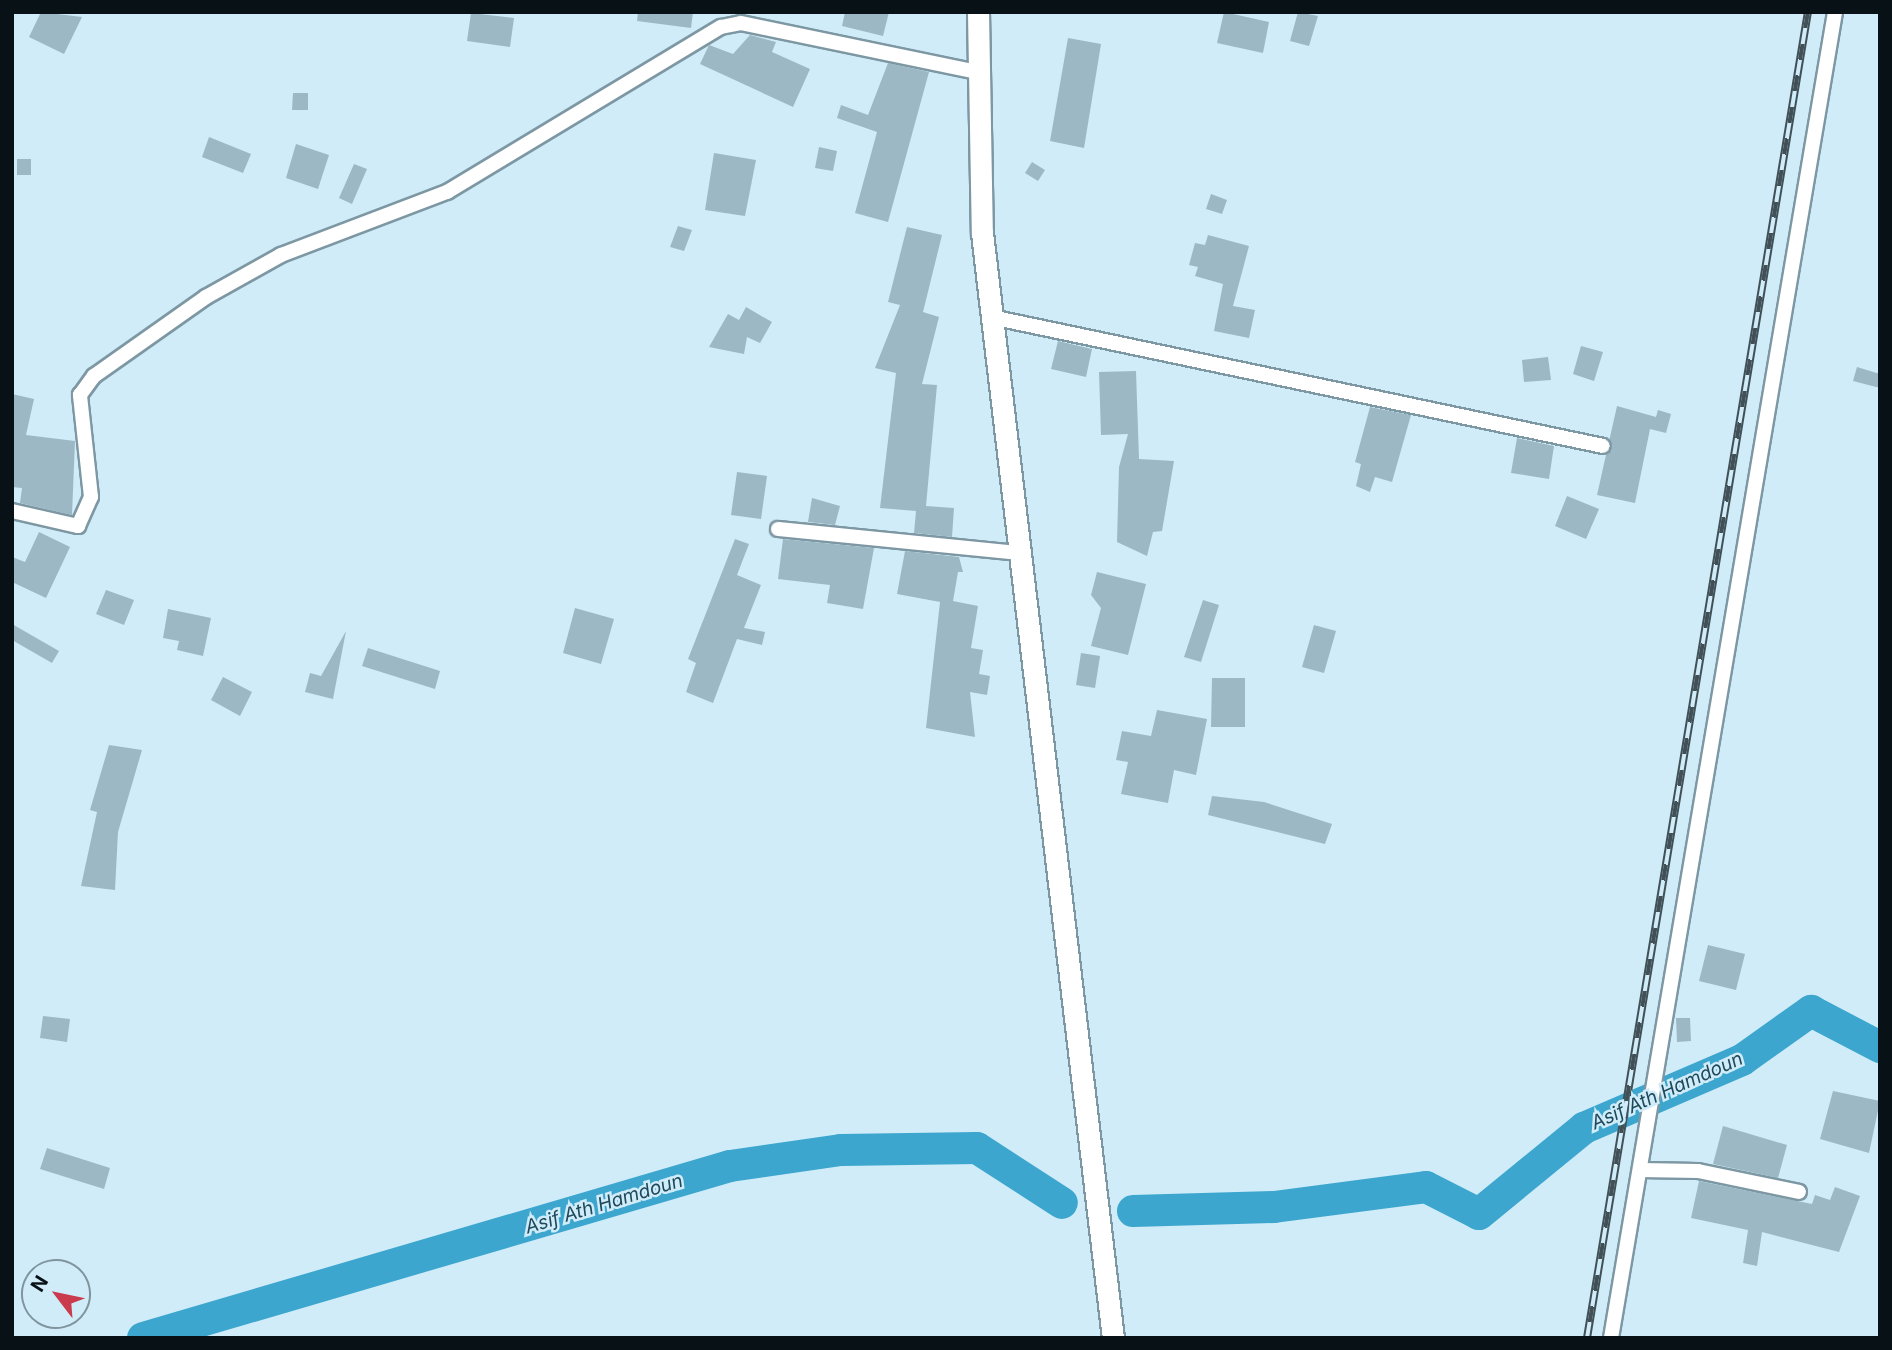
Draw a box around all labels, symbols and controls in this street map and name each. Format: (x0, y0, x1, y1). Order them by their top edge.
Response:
water label: Asif Ath Hamdoun (1588, 1047, 1746, 1135)
water label: Asif Ath Hamdoun (522, 1169, 686, 1239)
north arrow (21, 1259, 91, 1329)
text: N (26, 1271, 53, 1296)

